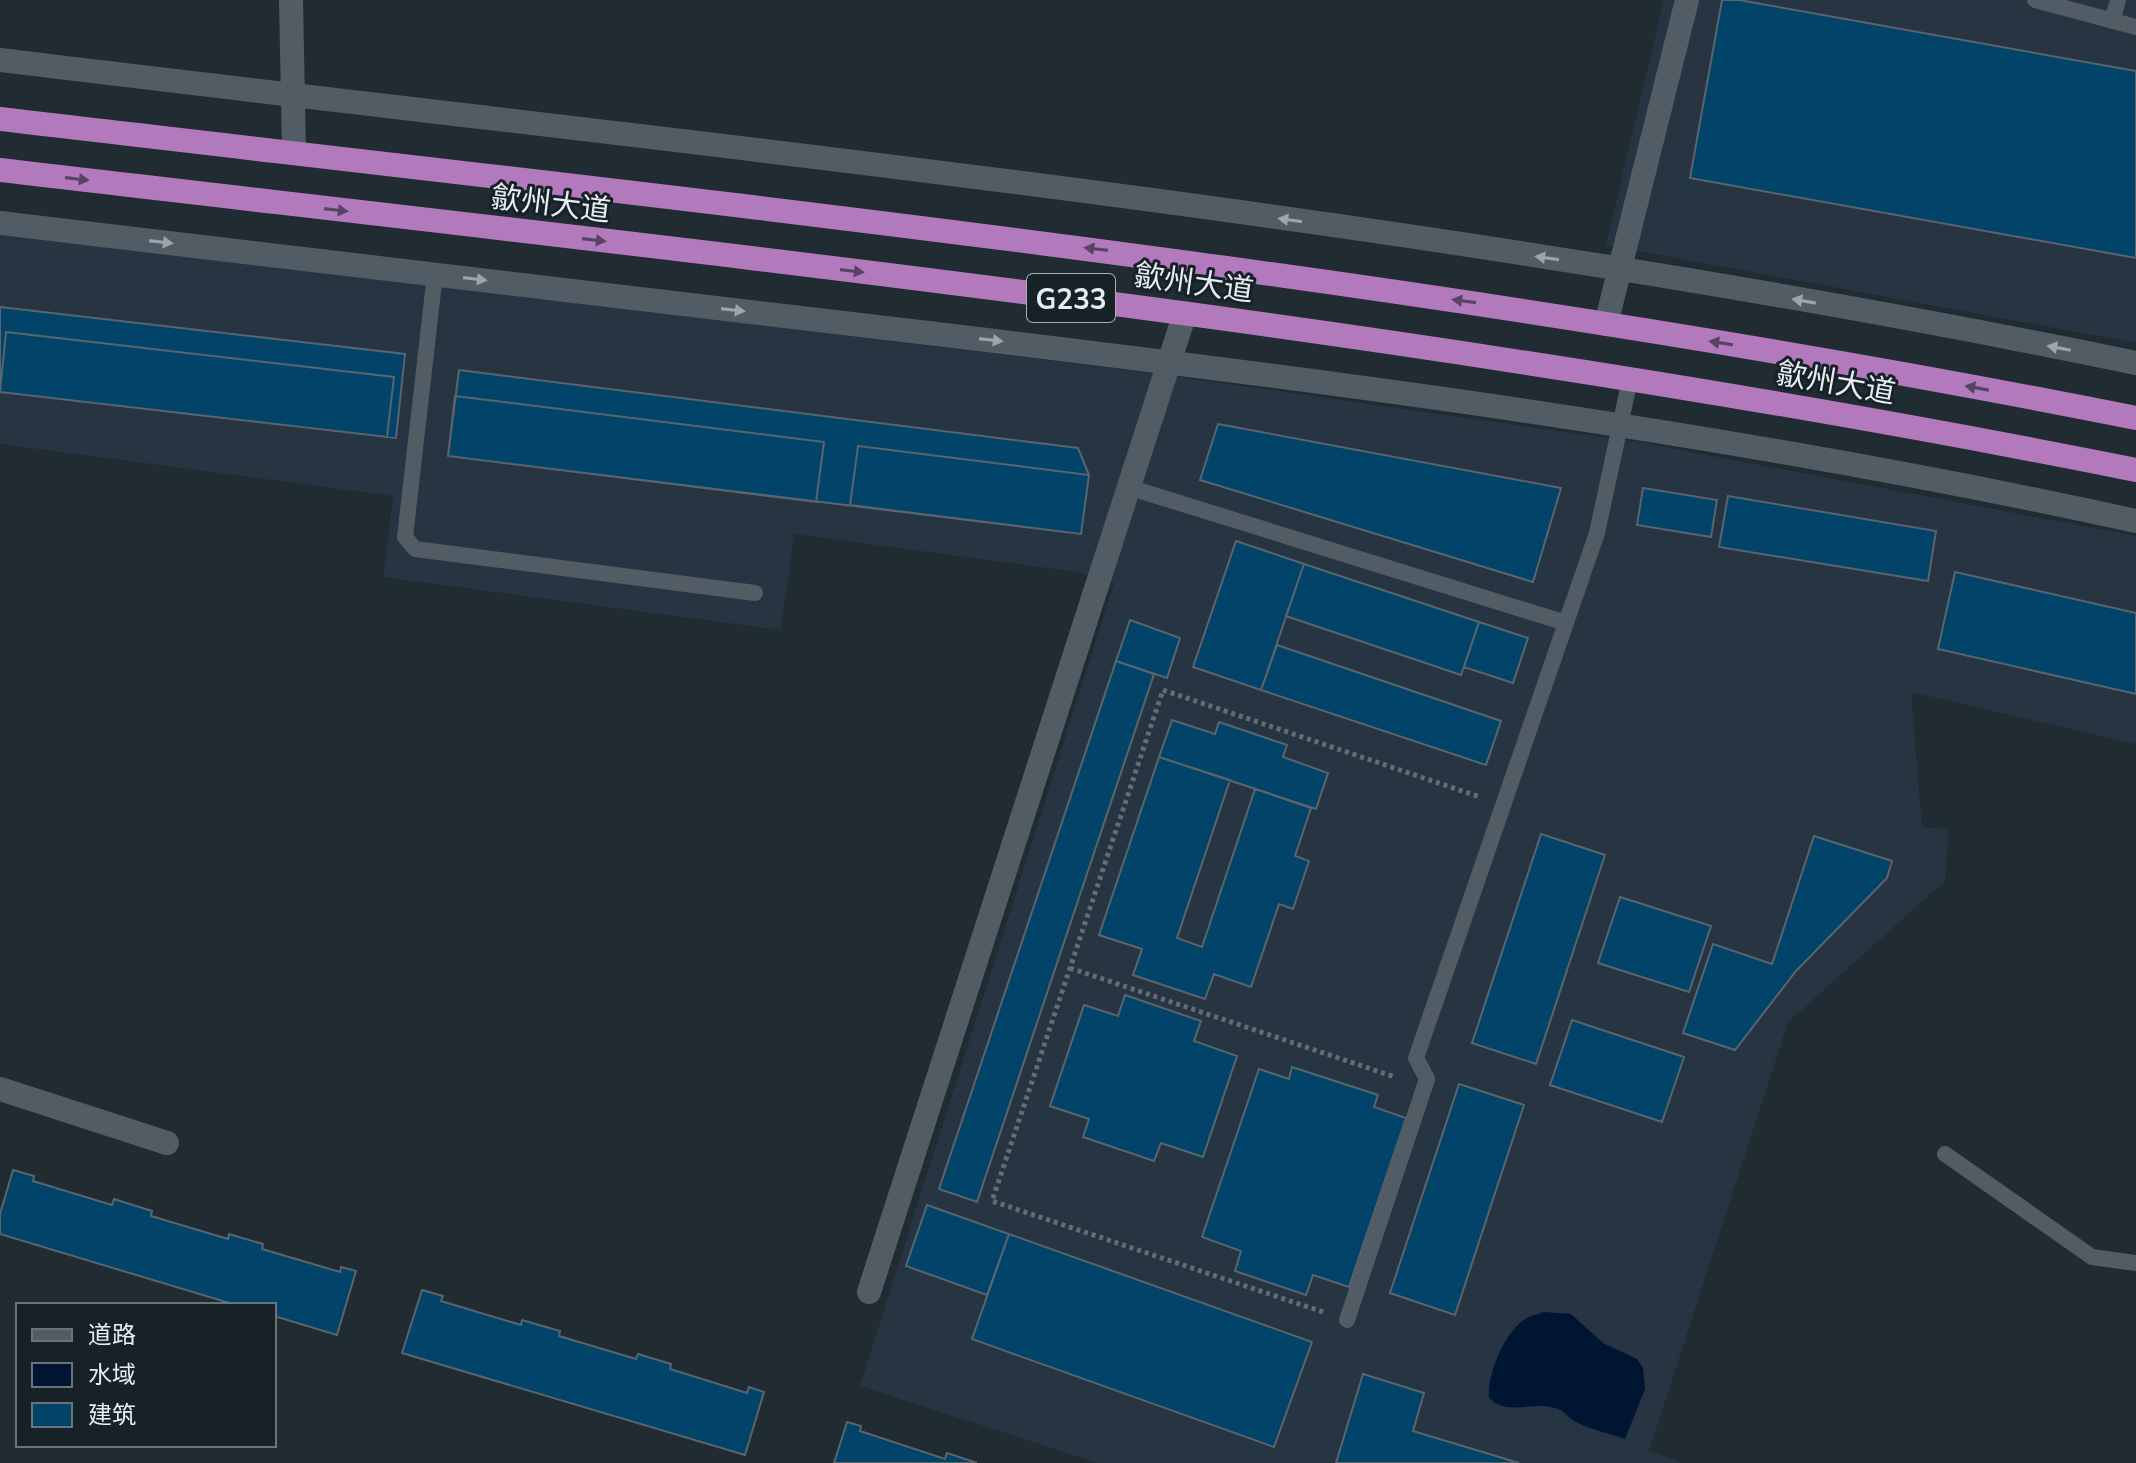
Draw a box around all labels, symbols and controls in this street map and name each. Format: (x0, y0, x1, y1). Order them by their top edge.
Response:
one-way arrow (65, 173, 90, 186)
street label: 歙州大道 (489, 177, 613, 229)
one-way arrow (324, 203, 349, 216)
one-way arrow (1277, 213, 1302, 226)
one-way arrow (582, 234, 607, 247)
one-way arrow (149, 235, 174, 248)
one-way arrow (1083, 243, 1108, 256)
one-way arrow (1535, 251, 1560, 264)
street label: 歙州大道 (1132, 255, 1256, 309)
one-way arrow (840, 264, 865, 277)
one-way arrow (463, 273, 488, 286)
road number: G233 (1027, 274, 1115, 322)
one-way arrow (1451, 294, 1476, 307)
one-way arrow (1791, 294, 1816, 306)
one-way arrow (721, 303, 746, 316)
one-way arrow (979, 334, 1004, 347)
one-way arrow (1708, 336, 1733, 348)
one-way arrow (2047, 342, 2072, 354)
street label: 歙州大道 (1774, 353, 1898, 411)
one-way arrow (1964, 382, 1989, 394)
legend (16, 1303, 276, 1447)
text: 道路 (88, 1319, 136, 1349)
text: 水域 (88, 1359, 136, 1389)
text: 建筑 (88, 1399, 136, 1429)

